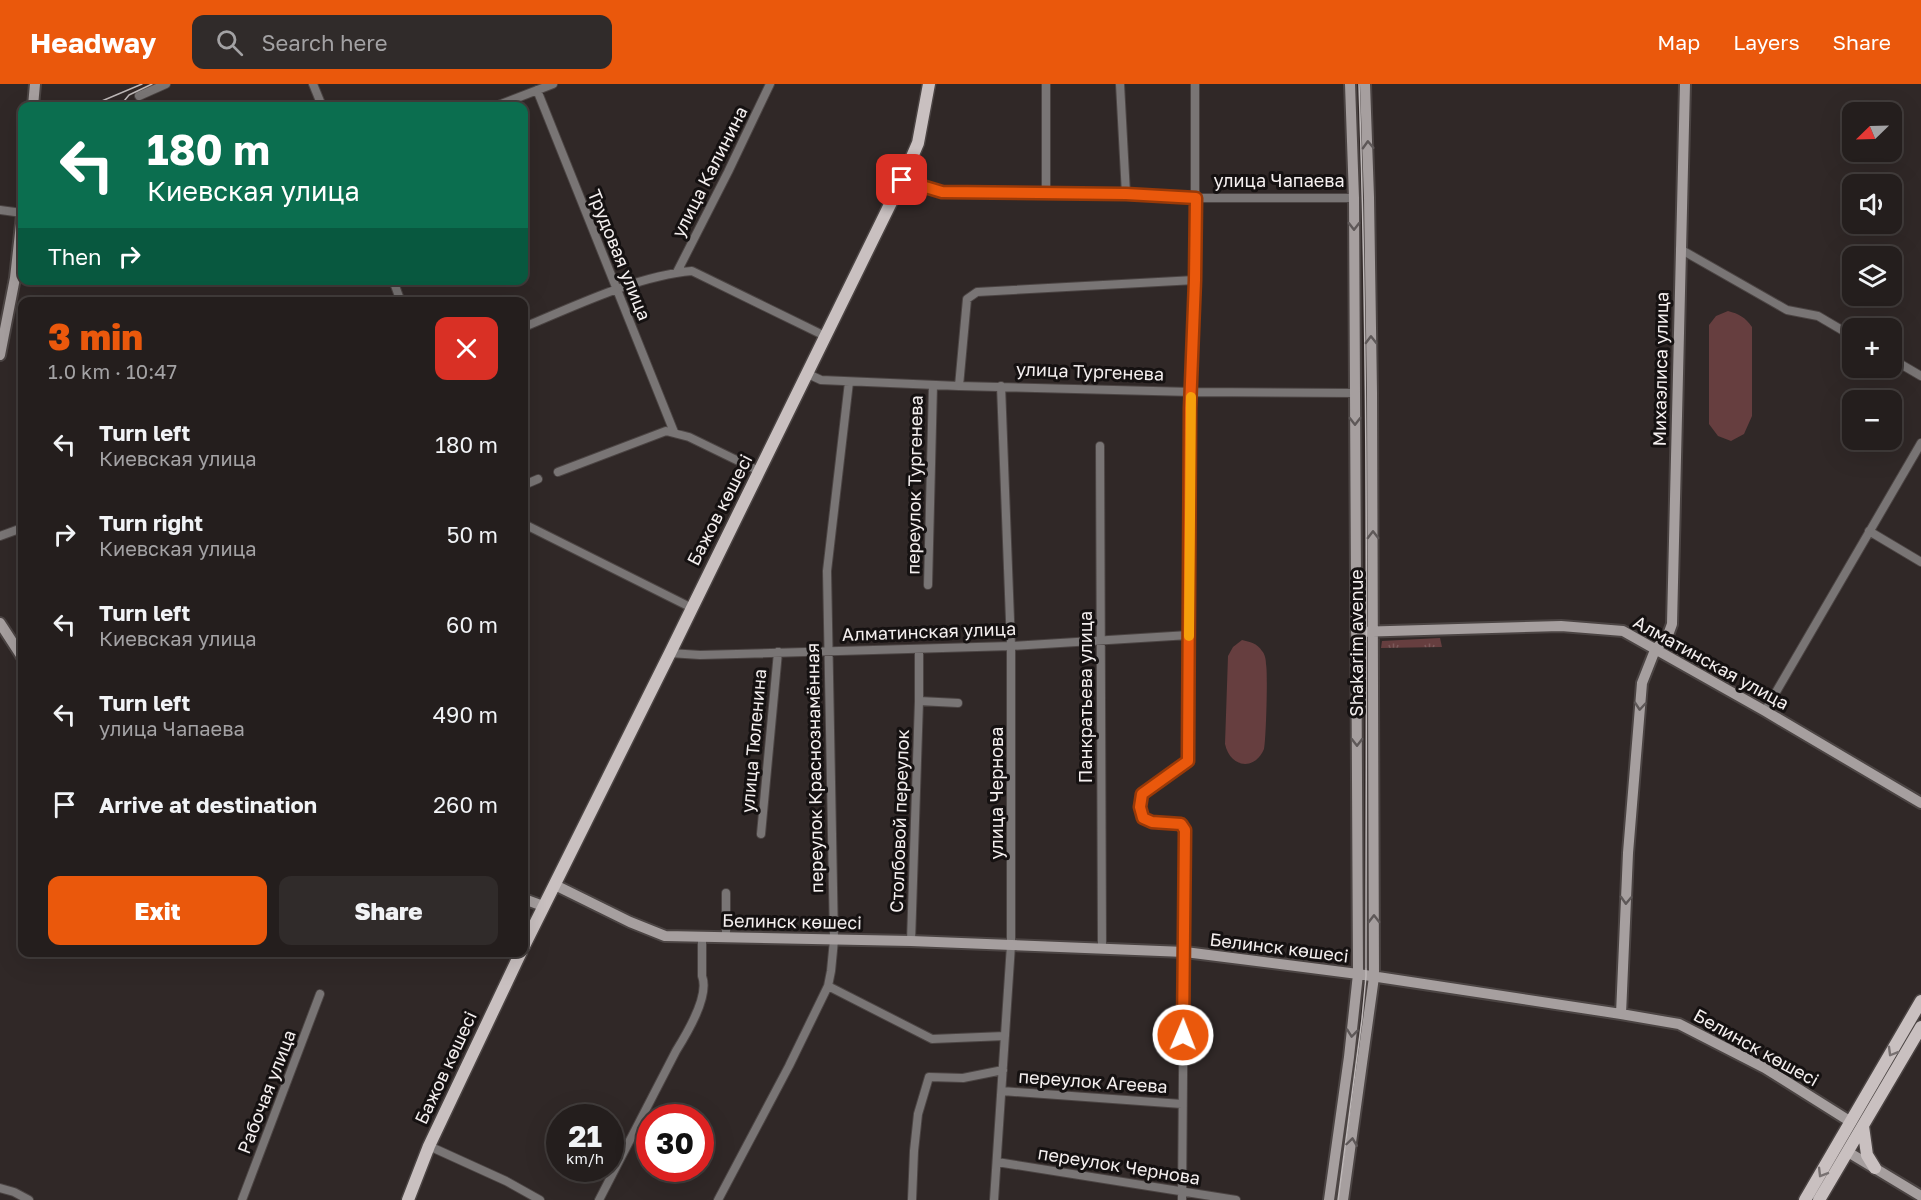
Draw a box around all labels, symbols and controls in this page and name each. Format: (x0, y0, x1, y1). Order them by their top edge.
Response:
search box (192, 15, 612, 69)
text: Headway (30, 26, 156, 59)
icon: search (213, 26, 246, 59)
text: Search here (261, 29, 387, 56)
text: Map (1657, 29, 1700, 55)
text: Layers (1733, 29, 1800, 55)
text: Share (1833, 29, 1891, 55)
street label: улица Калинина (667, 102, 752, 241)
north arrow (1842, 102, 1902, 162)
map controls (1842, 102, 1902, 450)
text: 180 m (147, 124, 270, 174)
icon: left (48, 126, 126, 204)
one-way arrow (1361, 140, 1374, 149)
pin (876, 154, 927, 205)
icon: arrive (885, 163, 918, 196)
street label: улица Чапаева (1213, 169, 1345, 191)
button: sound (1842, 174, 1902, 234)
text: Киевская улица (147, 175, 360, 207)
street label: Трудовая улица (584, 186, 656, 323)
one-way arrow (1348, 222, 1360, 231)
icon: right (113, 240, 146, 273)
text: Then (48, 243, 101, 270)
button: layers (1842, 246, 1902, 306)
street label: Михаэлиса улица (1648, 291, 1672, 447)
text: 3 min (48, 315, 143, 358)
button: close (435, 317, 498, 380)
button: + (1842, 318, 1902, 378)
one-way arrow (1365, 335, 1377, 344)
street label: улица Тургенева (1015, 357, 1165, 385)
text: 1.0 km · 10:47 (48, 359, 177, 383)
button: − (1842, 390, 1902, 450)
street label: переулок Тургенева (901, 395, 927, 575)
one-way arrow (1349, 417, 1361, 426)
text: Turn left (99, 419, 190, 446)
icon: left (48, 428, 81, 461)
text: 180 m (435, 431, 498, 458)
text: Киевская улица (99, 446, 257, 470)
street label: Бажов көшесі (682, 450, 757, 569)
text: Turn right (99, 509, 203, 536)
icon: right (48, 518, 81, 551)
text: 50 m (447, 521, 498, 548)
one-way arrow (1367, 530, 1379, 539)
text: Киевская улица (99, 536, 257, 560)
street label: Shakarim avenue (1345, 569, 1367, 717)
text: Turn left (99, 599, 190, 626)
icon: left (48, 608, 81, 641)
street label: Алматинская улица (1630, 610, 1793, 714)
text: 60 m (446, 611, 498, 638)
street label: Панкратьева улица (1074, 611, 1096, 783)
street label: Алматинская улица (841, 617, 1016, 645)
text: Киевская улица (99, 626, 257, 650)
street label: переулок Краснознамённая (801, 643, 827, 893)
street label: улица Тюленина (736, 668, 770, 814)
text: Turn left (99, 689, 190, 716)
icon: left (48, 698, 81, 731)
text: 490 m (433, 701, 498, 728)
one-way arrow (1634, 701, 1647, 710)
text: улица Чапаева (99, 716, 245, 740)
street label: улица Чернова (985, 727, 1007, 859)
street label: Столбовой переулок (885, 729, 913, 913)
one-way arrow (1351, 738, 1363, 747)
icon: arrive (48, 788, 81, 821)
text: Arrive at destination (99, 791, 317, 818)
text: 260 m (433, 791, 498, 818)
button: Exit (48, 876, 267, 945)
button: Share (279, 876, 498, 945)
one-way arrow (1619, 896, 1632, 905)
street label: Белинск көшесі (722, 909, 862, 933)
one-way arrow (1368, 914, 1380, 923)
street label: Белинск көшесі (1208, 928, 1350, 966)
position arrow (1151, 1003, 1215, 1067)
street label: Белинск көшесі (1690, 1004, 1823, 1091)
street label: Бажов көшесі (409, 1008, 481, 1128)
street label: Рабочая улица (232, 1026, 300, 1157)
one-way arrow (1346, 1028, 1359, 1037)
one-way arrow (1888, 1046, 1899, 1056)
street label: переулок Агеева (1018, 1065, 1168, 1097)
speed limit sign: 30 (636, 1104, 714, 1182)
text: 21 (568, 1118, 602, 1154)
one-way arrow (1345, 1137, 1357, 1147)
street label: переулок Чернова (1036, 1141, 1202, 1189)
text: km/h (566, 1149, 604, 1167)
one-way arrow (1817, 1167, 1829, 1177)

